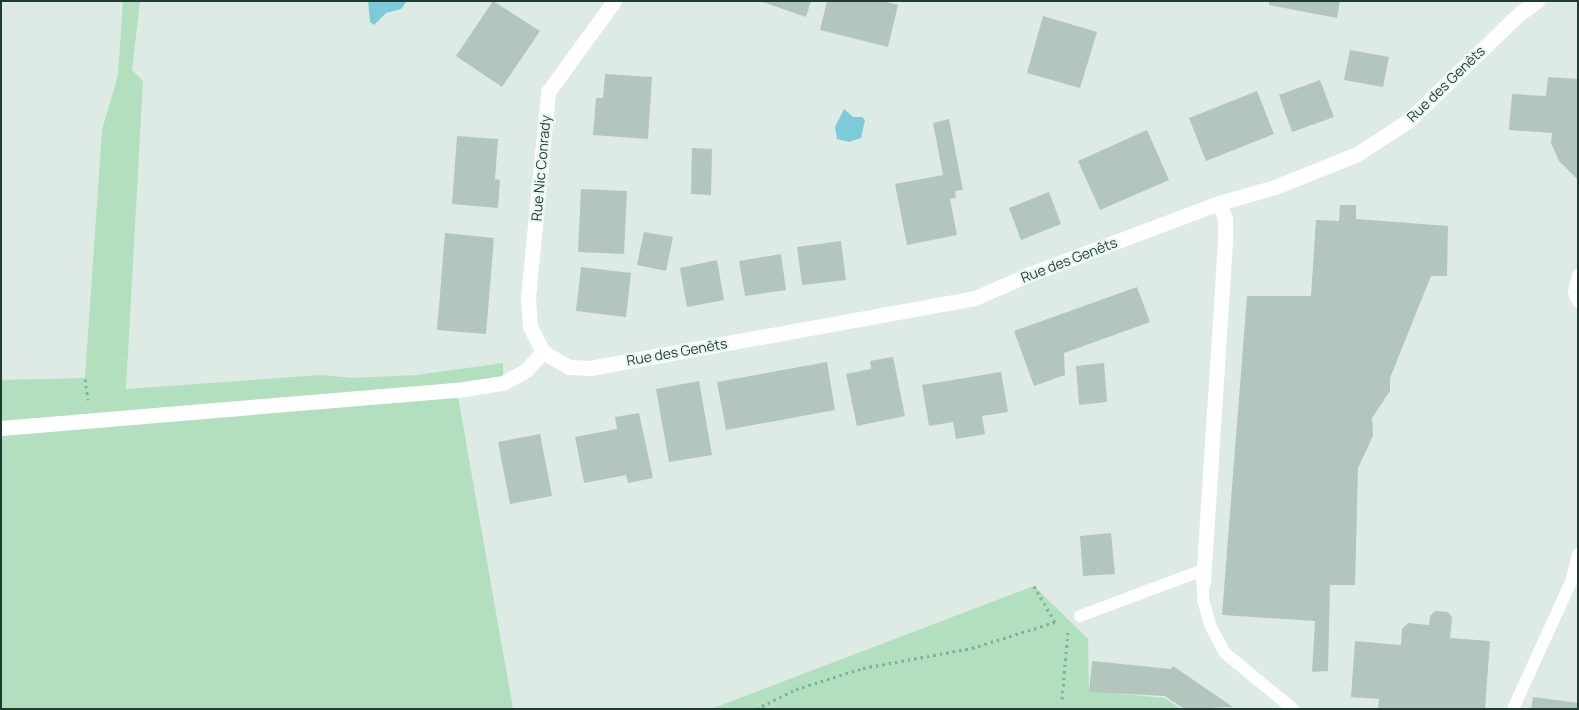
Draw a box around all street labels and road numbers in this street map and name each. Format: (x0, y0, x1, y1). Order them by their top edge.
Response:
street label: Rue des Genêts (1403, 43, 1489, 125)
street label: Rue Nic Conrady (528, 114, 554, 222)
street label: Rue des Genêts (1018, 234, 1120, 286)
street label: Rue des Genêts (625, 335, 729, 369)

